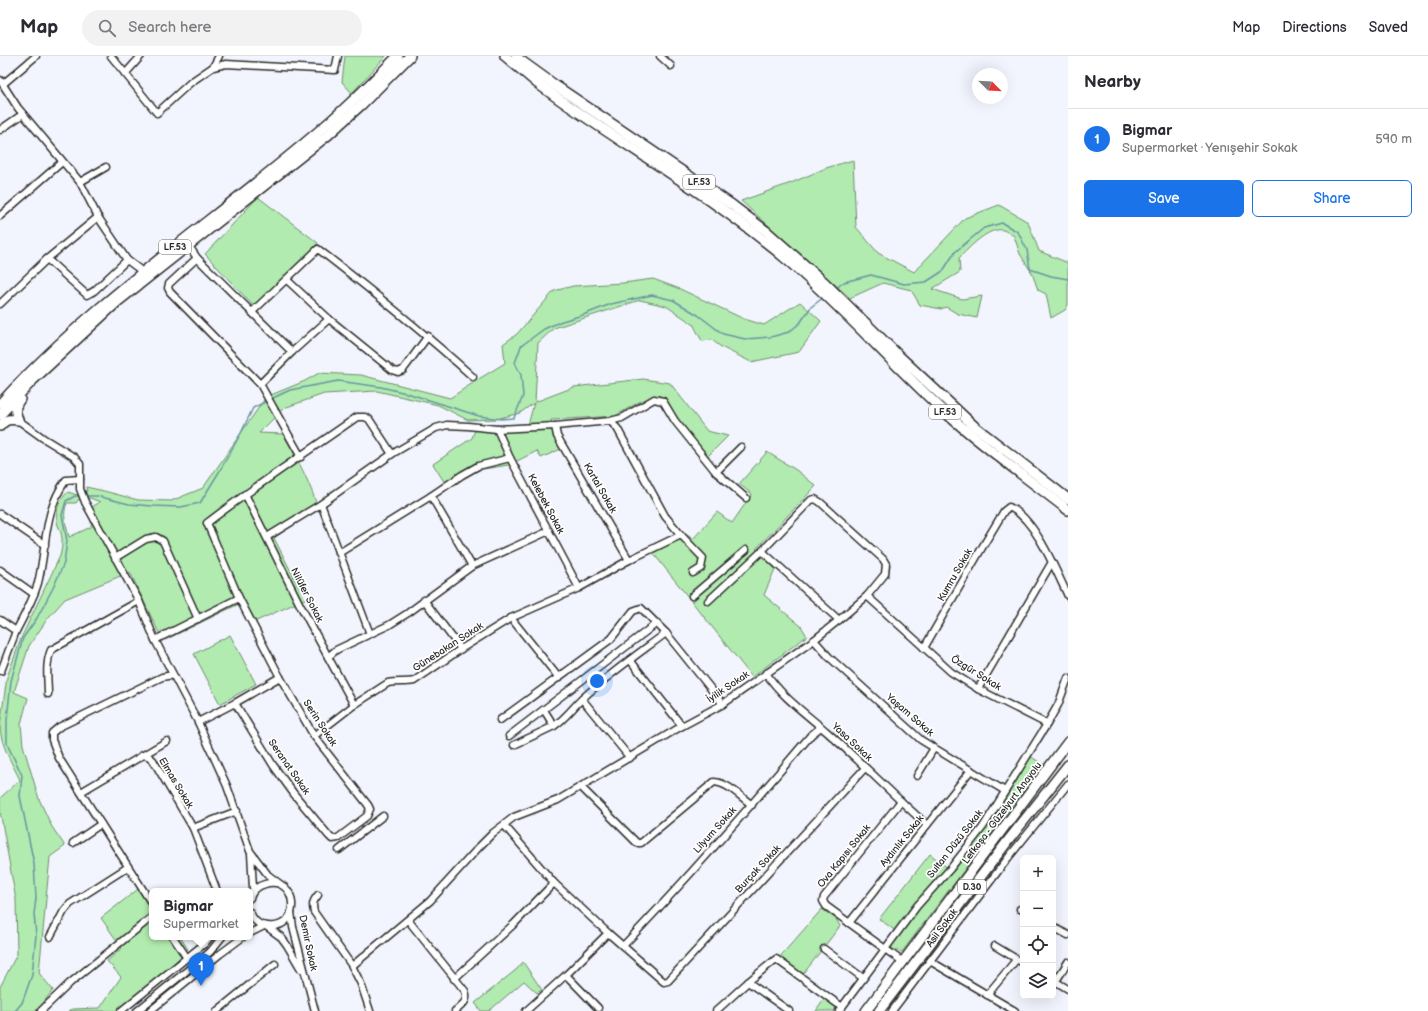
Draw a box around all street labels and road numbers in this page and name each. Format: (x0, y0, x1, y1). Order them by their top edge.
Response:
road number: LF.53 (683, 175, 715, 189)
road number: LF.53 (159, 240, 191, 254)
road number: LF.53 (929, 405, 961, 419)
street label: Kartal Sokak (581, 461, 619, 515)
street label: Kelebek Sokak (525, 472, 567, 536)
street label: Kumru Sokak (935, 546, 975, 603)
street label: Nilüfer Sokak (288, 566, 326, 624)
street label: Günebakan Sokak (411, 620, 486, 674)
street label: Özgür Sokak (949, 653, 1003, 693)
street label: İyilik Sokak (704, 668, 752, 706)
street label: Yaşam Sokak (883, 690, 936, 739)
street label: Serin Sokak (301, 697, 340, 749)
street label: Yasa Sokak (829, 720, 875, 764)
street label: Seranat Sokak (265, 737, 313, 797)
street label: Elmas Sokak (156, 755, 196, 811)
street label: Lefkoşa - Güzelyurt Anayolu (960, 760, 1044, 866)
street label: Lilyum Sokak (691, 804, 739, 856)
street label: Sultan Düzü Sokak (925, 807, 985, 881)
street label: Aydınlık Sokak (878, 813, 927, 869)
street label: Ova Kapısı Sokak (815, 822, 873, 890)
street label: Burçak Sokak (733, 842, 783, 895)
road number: D.30 (958, 880, 986, 894)
street label: Asil Sokak (924, 906, 960, 949)
street label: Demir Sokak (296, 914, 320, 972)

